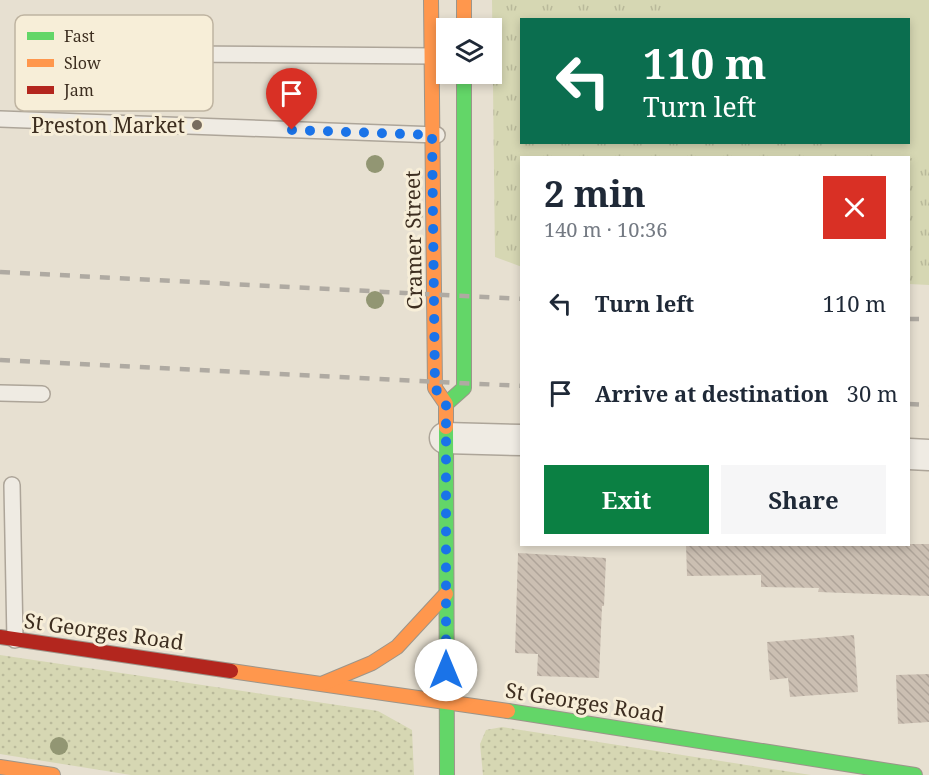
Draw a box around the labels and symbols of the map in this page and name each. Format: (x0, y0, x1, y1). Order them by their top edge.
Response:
legend (15, 15, 213, 111)
text: Fast (64, 25, 95, 47)
text: Slow (64, 52, 101, 74)
pin (266, 68, 317, 130)
text: Jam (63, 79, 94, 101)
place label: Preston Market (31, 111, 185, 139)
marker: Preston Market (190, 118, 204, 132)
street label: Cramer Street (398, 170, 428, 310)
street label: St Georges Road (23, 606, 186, 656)
position arrow (414, 638, 478, 702)
street label: St Georges Road (504, 676, 667, 728)

